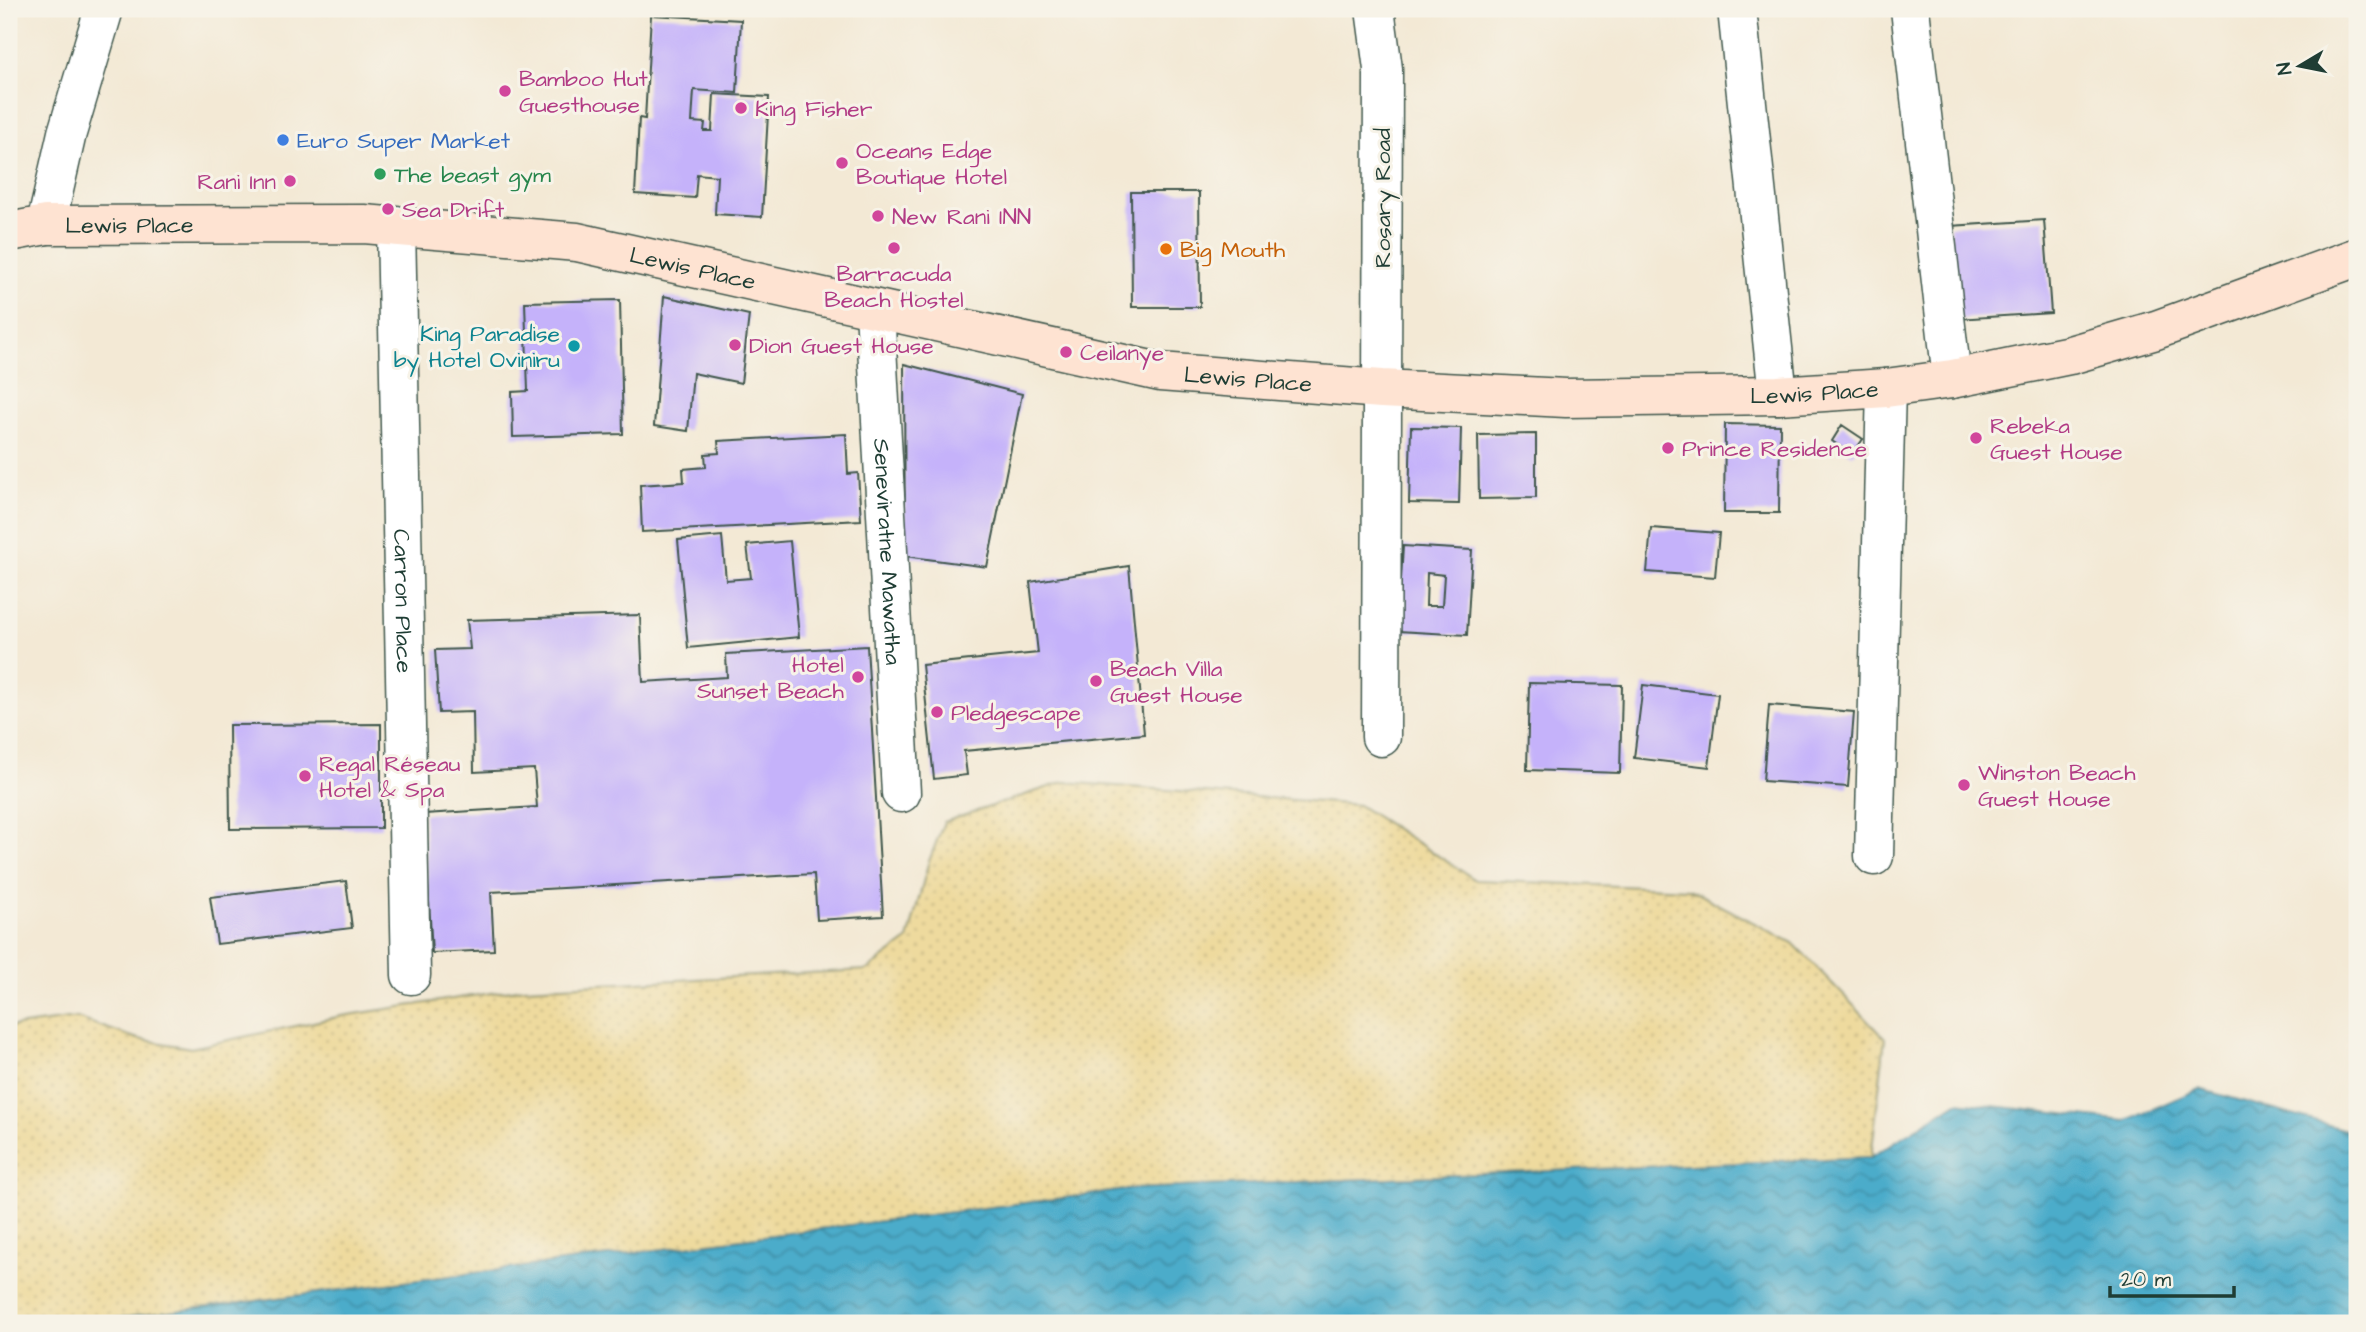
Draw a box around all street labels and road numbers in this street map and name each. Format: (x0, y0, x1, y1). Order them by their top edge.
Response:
street label: Rosary Road (1367, 128, 1400, 268)
street label: Lewis Place (65, 210, 194, 242)
street label: Lewis Place (626, 239, 759, 298)
street label: Lewis Place (1183, 359, 1313, 401)
street label: Lewis Place (1750, 374, 1879, 412)
street label: Seneviratne Mawatha (865, 438, 909, 666)
street label: Carron Place (385, 529, 420, 673)

